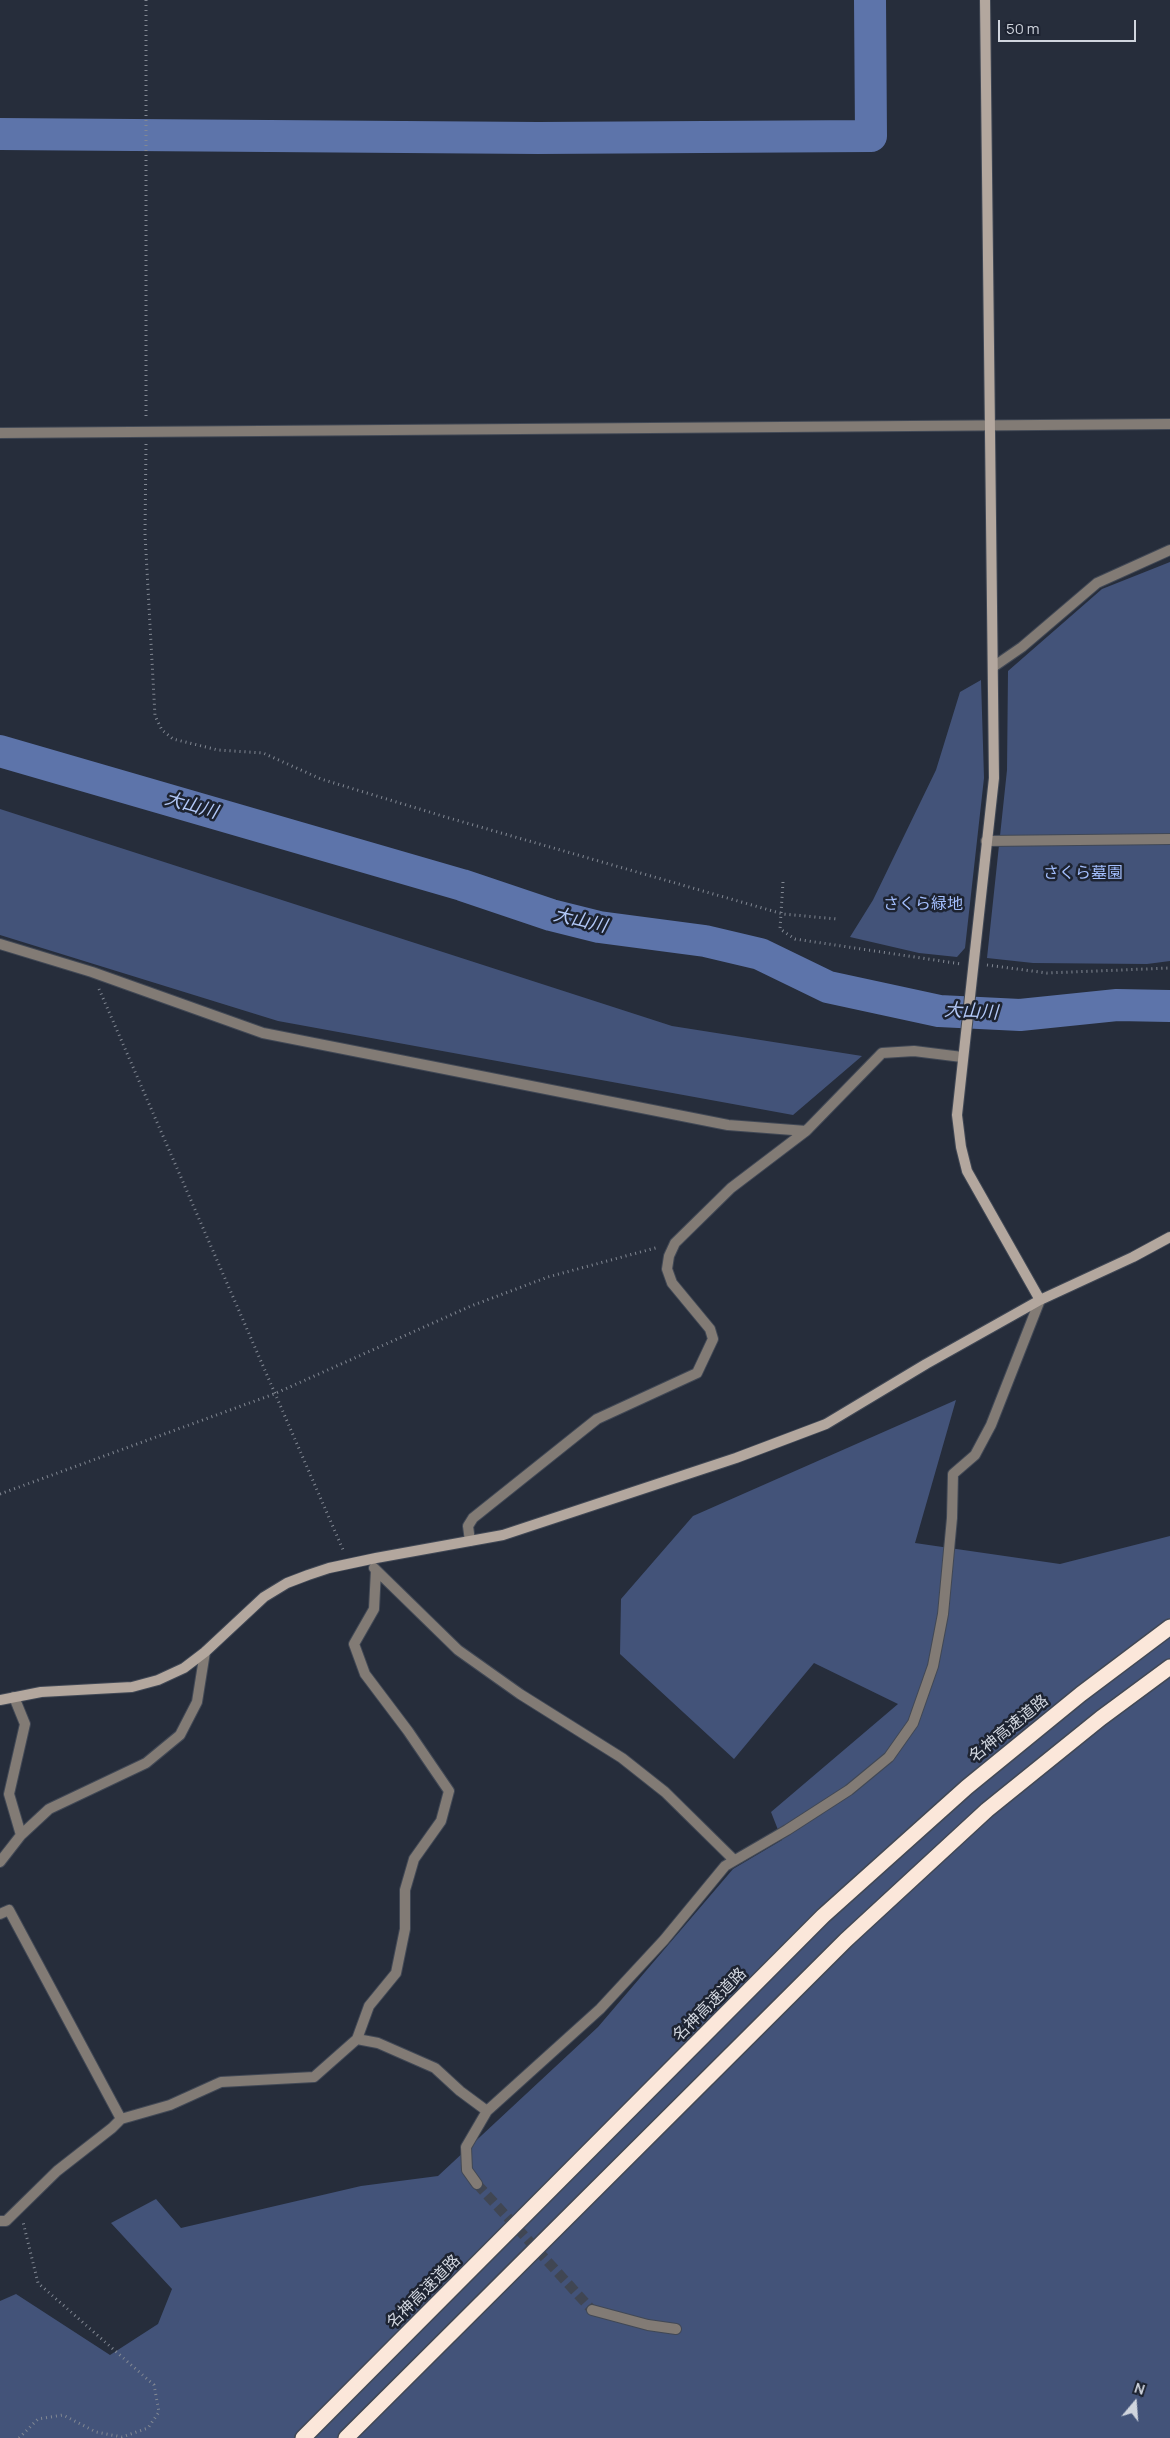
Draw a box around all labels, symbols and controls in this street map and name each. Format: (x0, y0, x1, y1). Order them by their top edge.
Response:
scale bar (1000, 10, 1138, 42)
text: 50 m (1006, 18, 1040, 39)
water label: 大山川 (162, 788, 220, 824)
park label: さくら墓園 (1043, 864, 1123, 884)
park label: さくら緑地 (883, 895, 963, 915)
water label: 大山川 (551, 904, 609, 938)
water label: 大山川 (943, 1000, 999, 1024)
street label: 名神高速道路 (966, 1691, 1052, 1767)
street label: 名神高速道路 (669, 1964, 751, 2046)
street label: 名神高速道路 (383, 2251, 465, 2333)
north arrow (1110, 2378, 1160, 2428)
text: N (1132, 2378, 1148, 2399)

